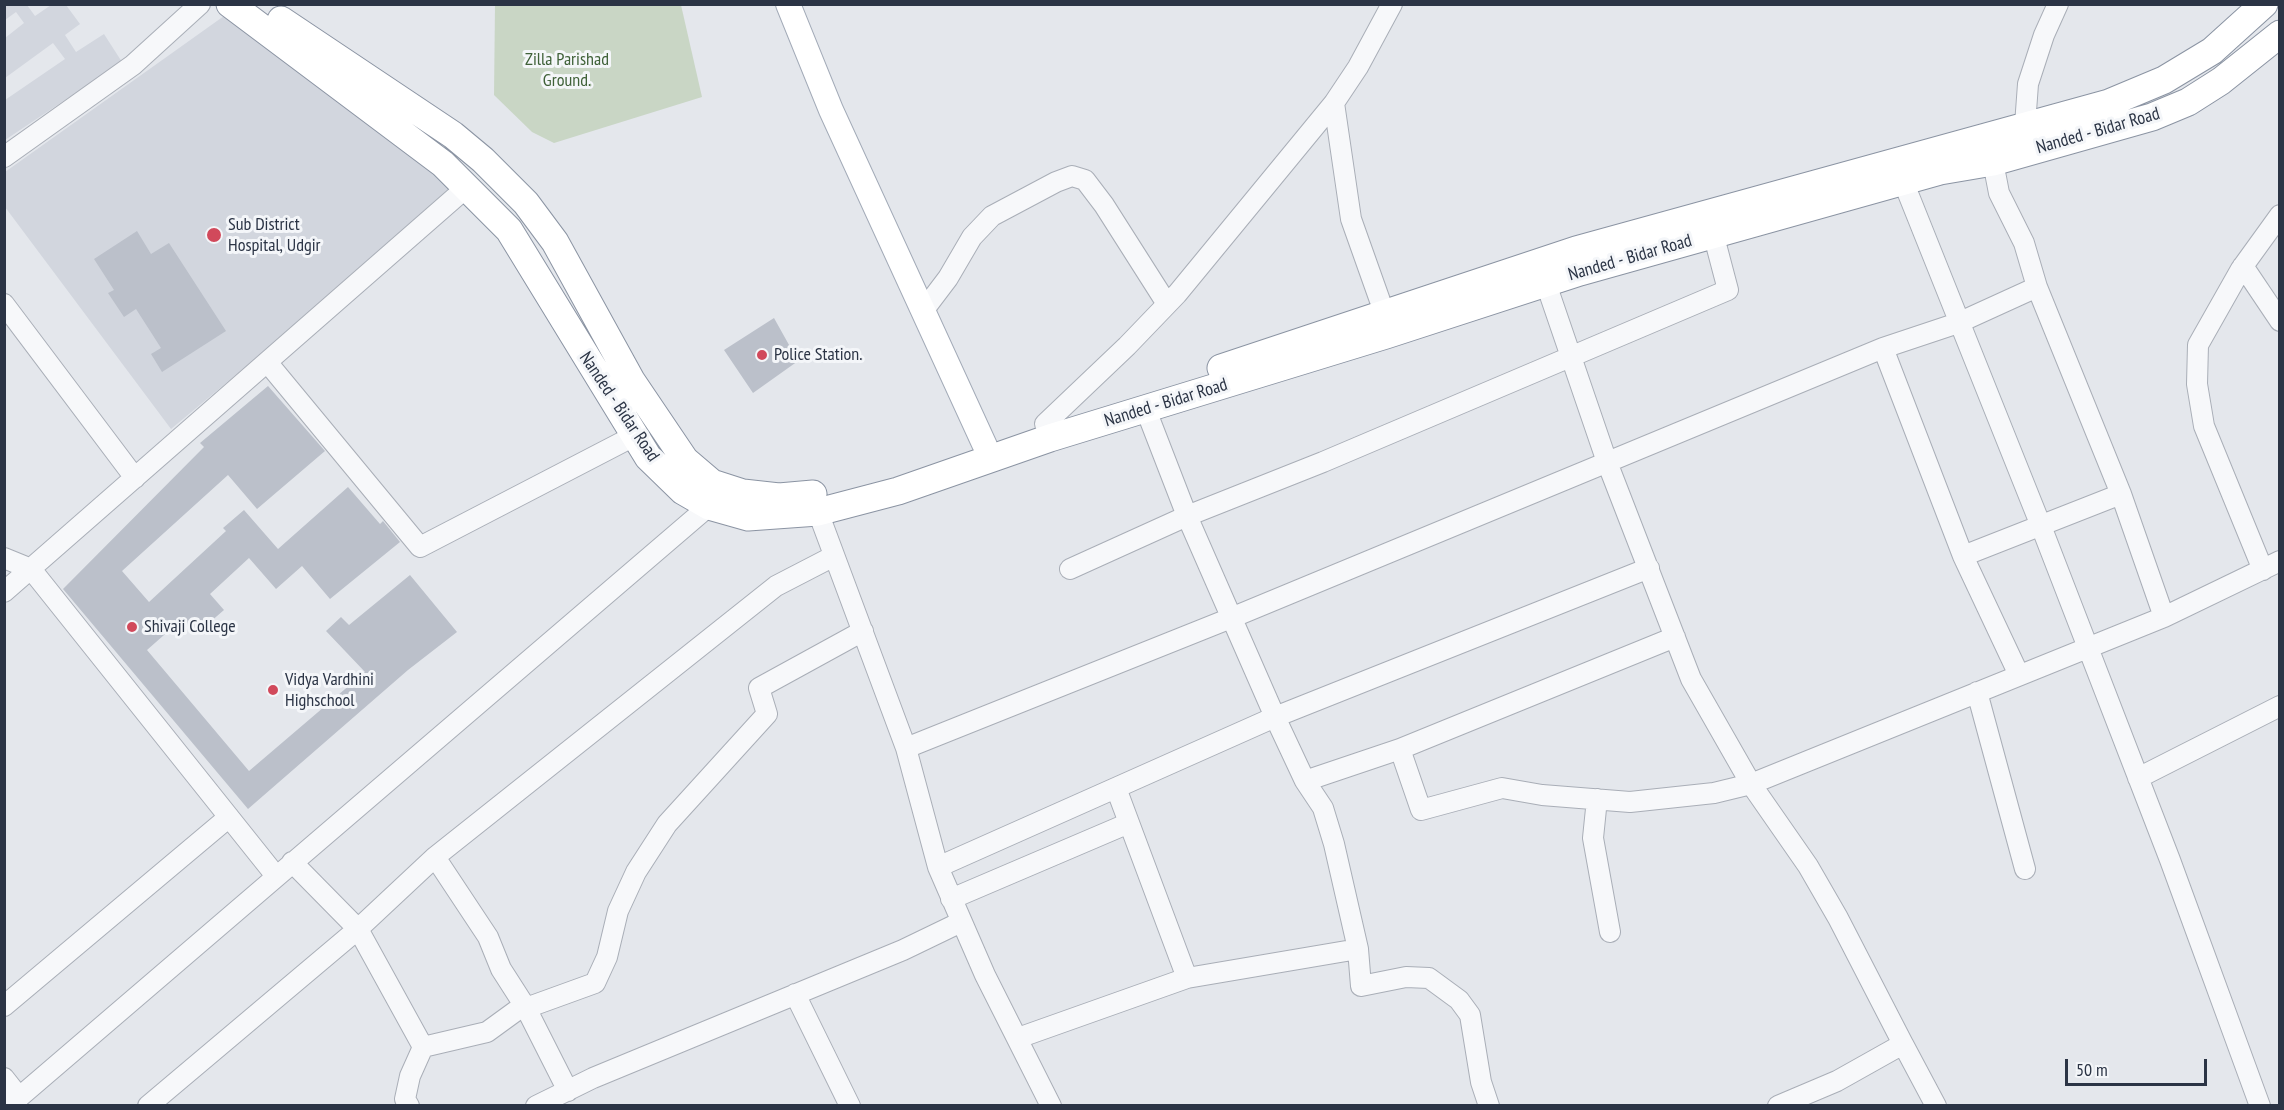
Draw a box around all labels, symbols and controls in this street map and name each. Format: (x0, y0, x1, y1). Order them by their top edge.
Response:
park label: Zilla Parishad Ground. (525, 49, 609, 92)
street label: Nanded - Bidar Road (2034, 103, 2162, 159)
place label: Sub District Hospital, Udgir (228, 214, 321, 256)
marker: Sub District Hospital, Udgir (205, 226, 223, 244)
street label: Nanded - Bidar Road (1566, 230, 1694, 286)
place label: Police Station. (774, 344, 862, 366)
street label: Nanded - Bidar Road (574, 348, 664, 466)
marker: Police Station. (755, 348, 769, 362)
street label: Nanded - Bidar Road (1102, 374, 1230, 432)
place label: Shivaji College (144, 616, 236, 638)
marker: Shivaji College (125, 620, 139, 634)
place label: Vidya Vardhini Highschool (285, 669, 374, 712)
marker: Vidya Vardhini Highschool (266, 683, 280, 697)
scale bar (2068, 1047, 2210, 1085)
text: 50 m (2076, 1058, 2108, 1081)

